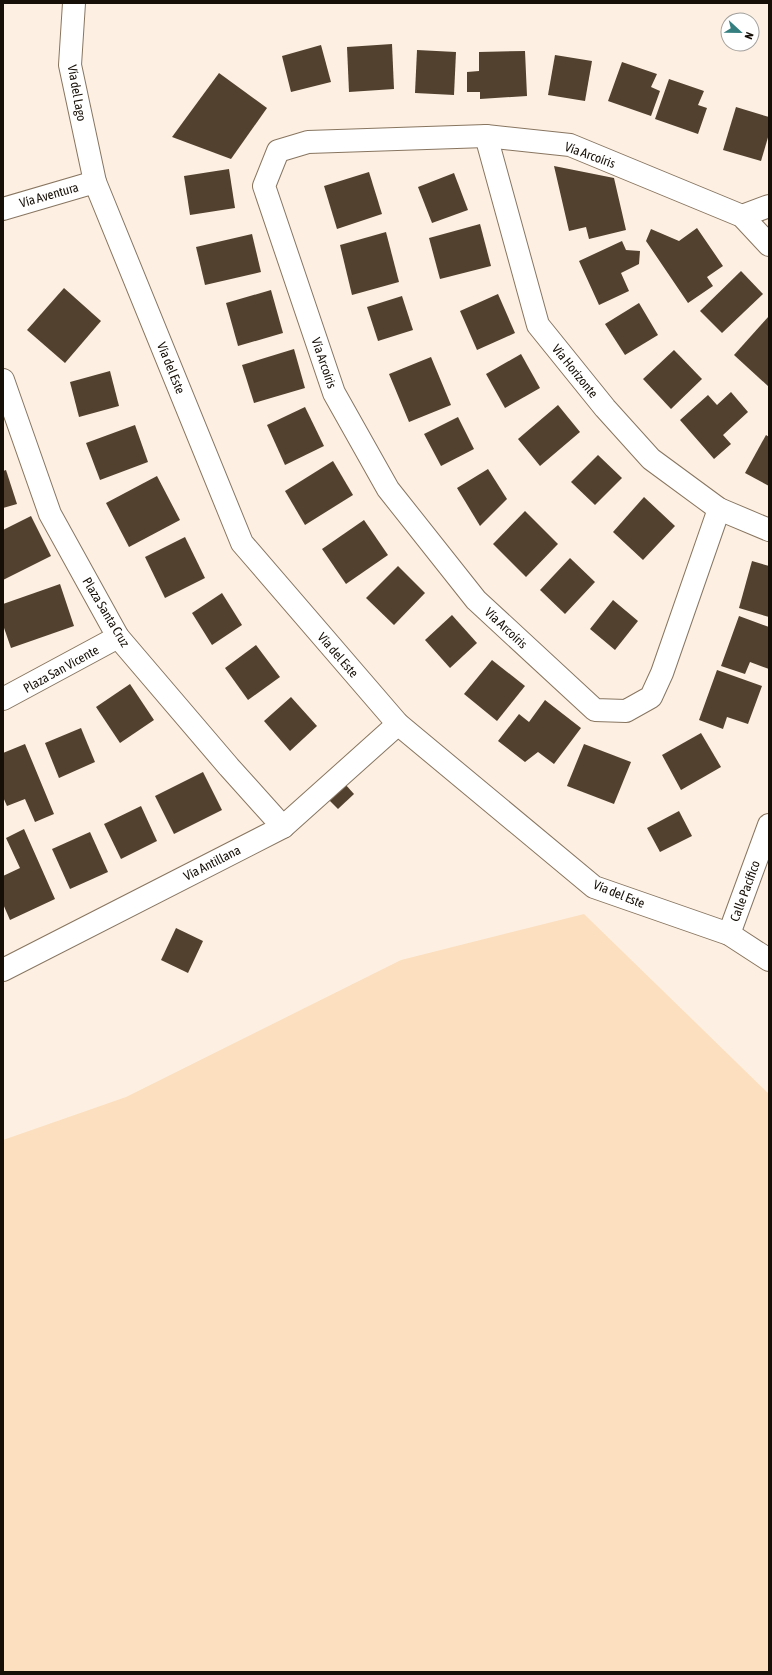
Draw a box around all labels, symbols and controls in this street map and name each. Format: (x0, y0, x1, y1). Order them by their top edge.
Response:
north arrow (720, 12, 760, 52)
text: N (742, 30, 756, 41)
street label: Vía del Lago (65, 64, 89, 122)
street label: Vía Arcoíris (563, 139, 618, 171)
street label: Vía Aventura (18, 179, 80, 211)
street label: Vía Arcoíris (308, 336, 340, 391)
street label: Vía del Este (154, 340, 188, 396)
street label: Vía Horizonte (549, 341, 601, 401)
street label: Plaza Santa Cruz (79, 575, 133, 650)
street label: Vía Arcoíris (482, 605, 531, 652)
street label: Vía del Este (315, 630, 361, 680)
street label: Plaza San Vicente (21, 642, 101, 696)
street label: Vía Antillana (181, 842, 243, 884)
street label: Calle Pacífico (727, 858, 763, 924)
street label: Vía del Este (591, 877, 647, 911)

